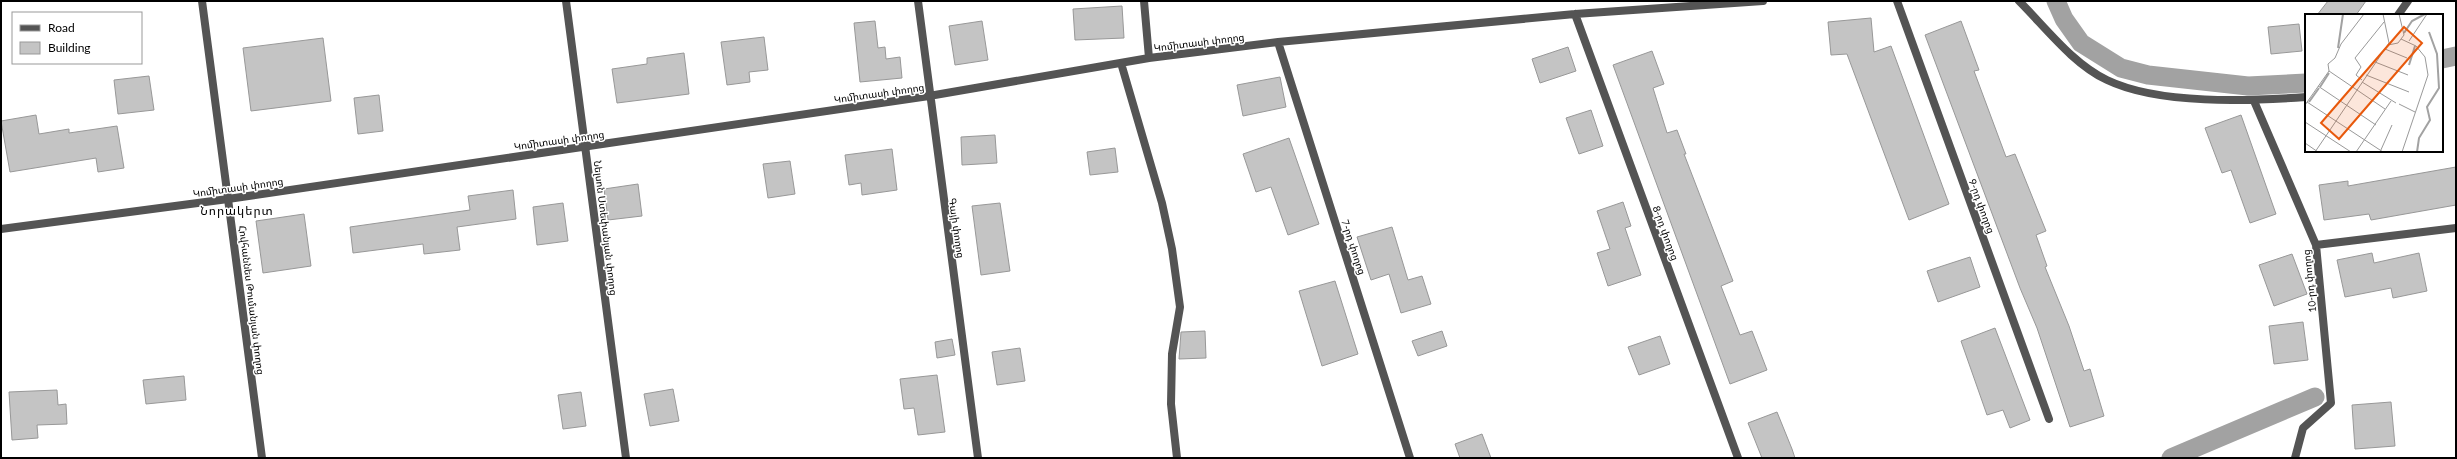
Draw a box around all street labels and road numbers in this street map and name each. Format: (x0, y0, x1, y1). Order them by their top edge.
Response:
street label: Կոմիտասի փողոց (1153, 30, 1245, 54)
street label: Կոմիտասի փողոց (833, 81, 925, 105)
street label: Կոմիտասի փողոց (513, 128, 605, 152)
street label: Նելսոն Ստեփանյան փողոց (592, 160, 620, 296)
street label: Կոմիտասի փողոց (192, 175, 284, 199)
street label: 9-րդ փողոց (1967, 177, 1997, 235)
street label: Գայի փողոց (947, 197, 967, 259)
street label: 8-րդ փողոց (1651, 204, 1681, 262)
street label: 7-րդ փողոց (1339, 218, 1369, 276)
street label: Հովհաննես Թումանյան փողոց (237, 225, 267, 375)
street label: 10-րդ փողոց (2300, 249, 2318, 313)

